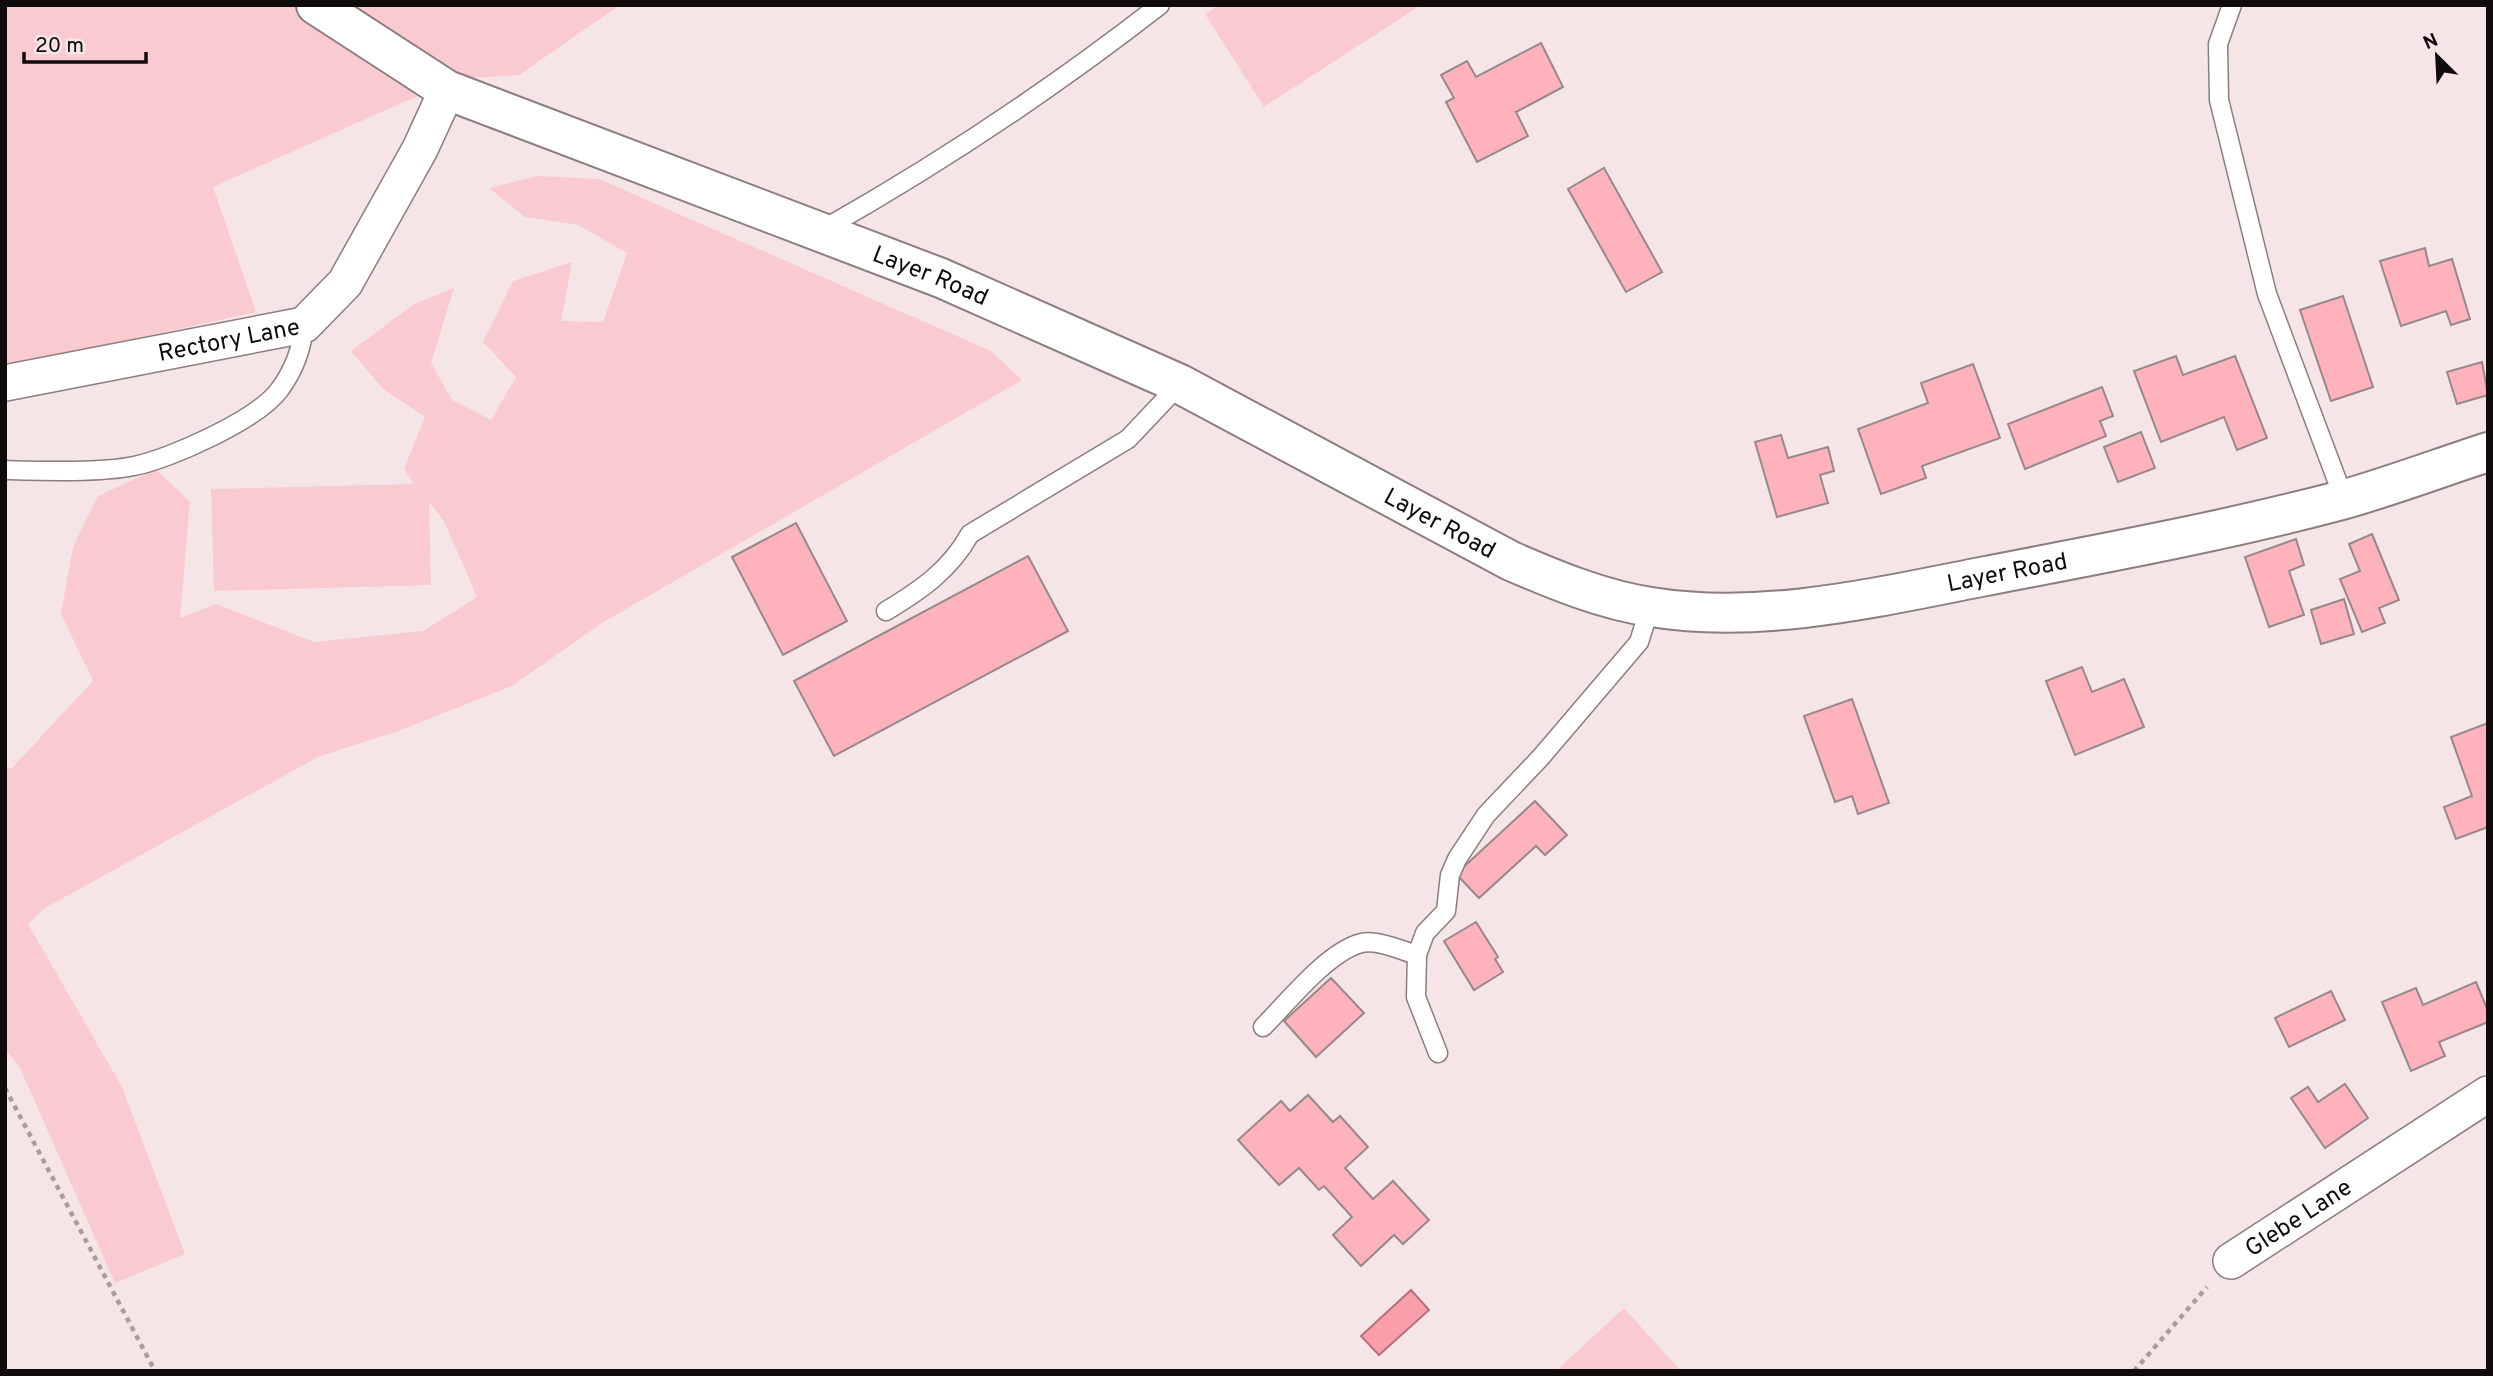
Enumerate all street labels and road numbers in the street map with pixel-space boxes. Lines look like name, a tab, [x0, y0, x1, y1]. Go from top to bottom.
street label: Layer Road	[868, 240, 992, 314]
street label: Rectory Lane	[156, 313, 303, 370]
street label: Layer Road	[1378, 483, 1500, 567]
street label: Layer Road	[1945, 548, 2070, 600]
street label: Glebe Lane	[2240, 1173, 2358, 1265]

